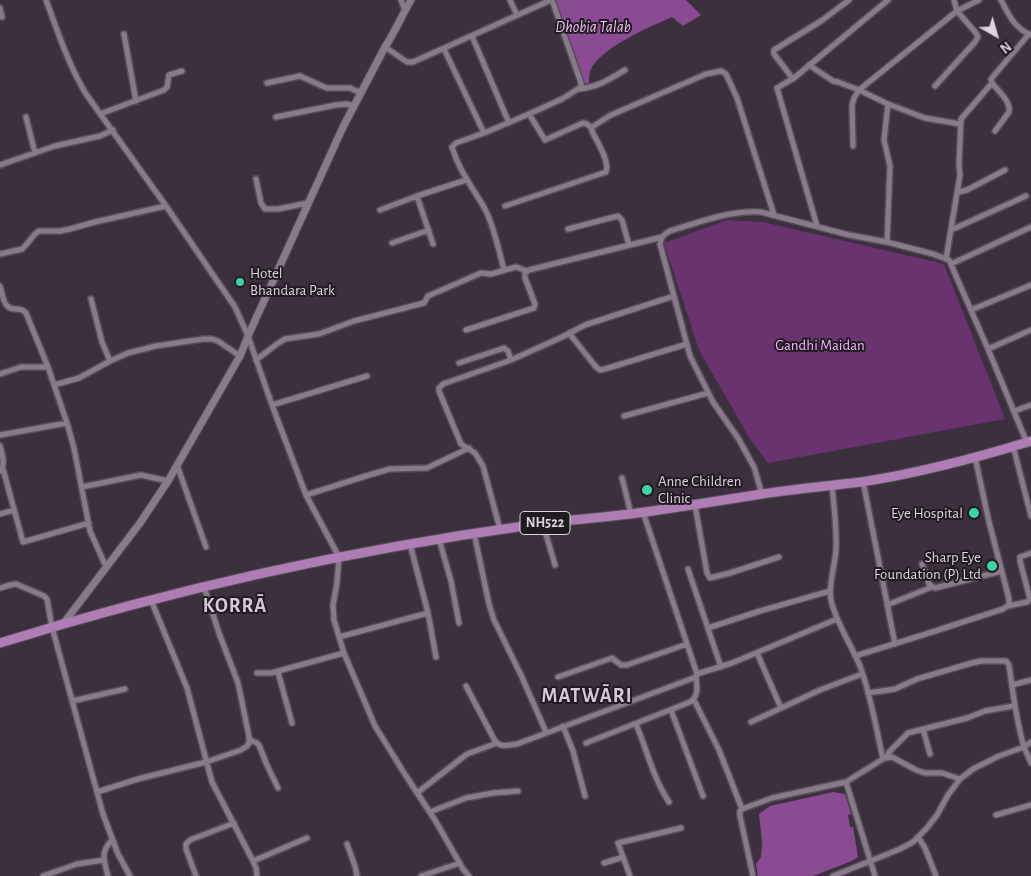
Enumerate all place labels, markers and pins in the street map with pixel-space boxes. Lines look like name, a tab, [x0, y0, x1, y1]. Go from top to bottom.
place label: Hotel Bhandara Park	[250, 264, 335, 299]
marker: Hotel Bhandara Park	[234, 276, 246, 288]
place label: Anne Children Clinic	[658, 472, 741, 507]
marker: Anne Children Clinic	[640, 483, 654, 497]
place label: Eye Hospital	[891, 504, 963, 522]
marker: Eye Hospital	[967, 506, 981, 520]
place label: Sharp Eye Foundation (P) Ltd	[874, 548, 981, 583]
marker: Sharp Eye Foundation (P) Ltd	[985, 559, 999, 573]

